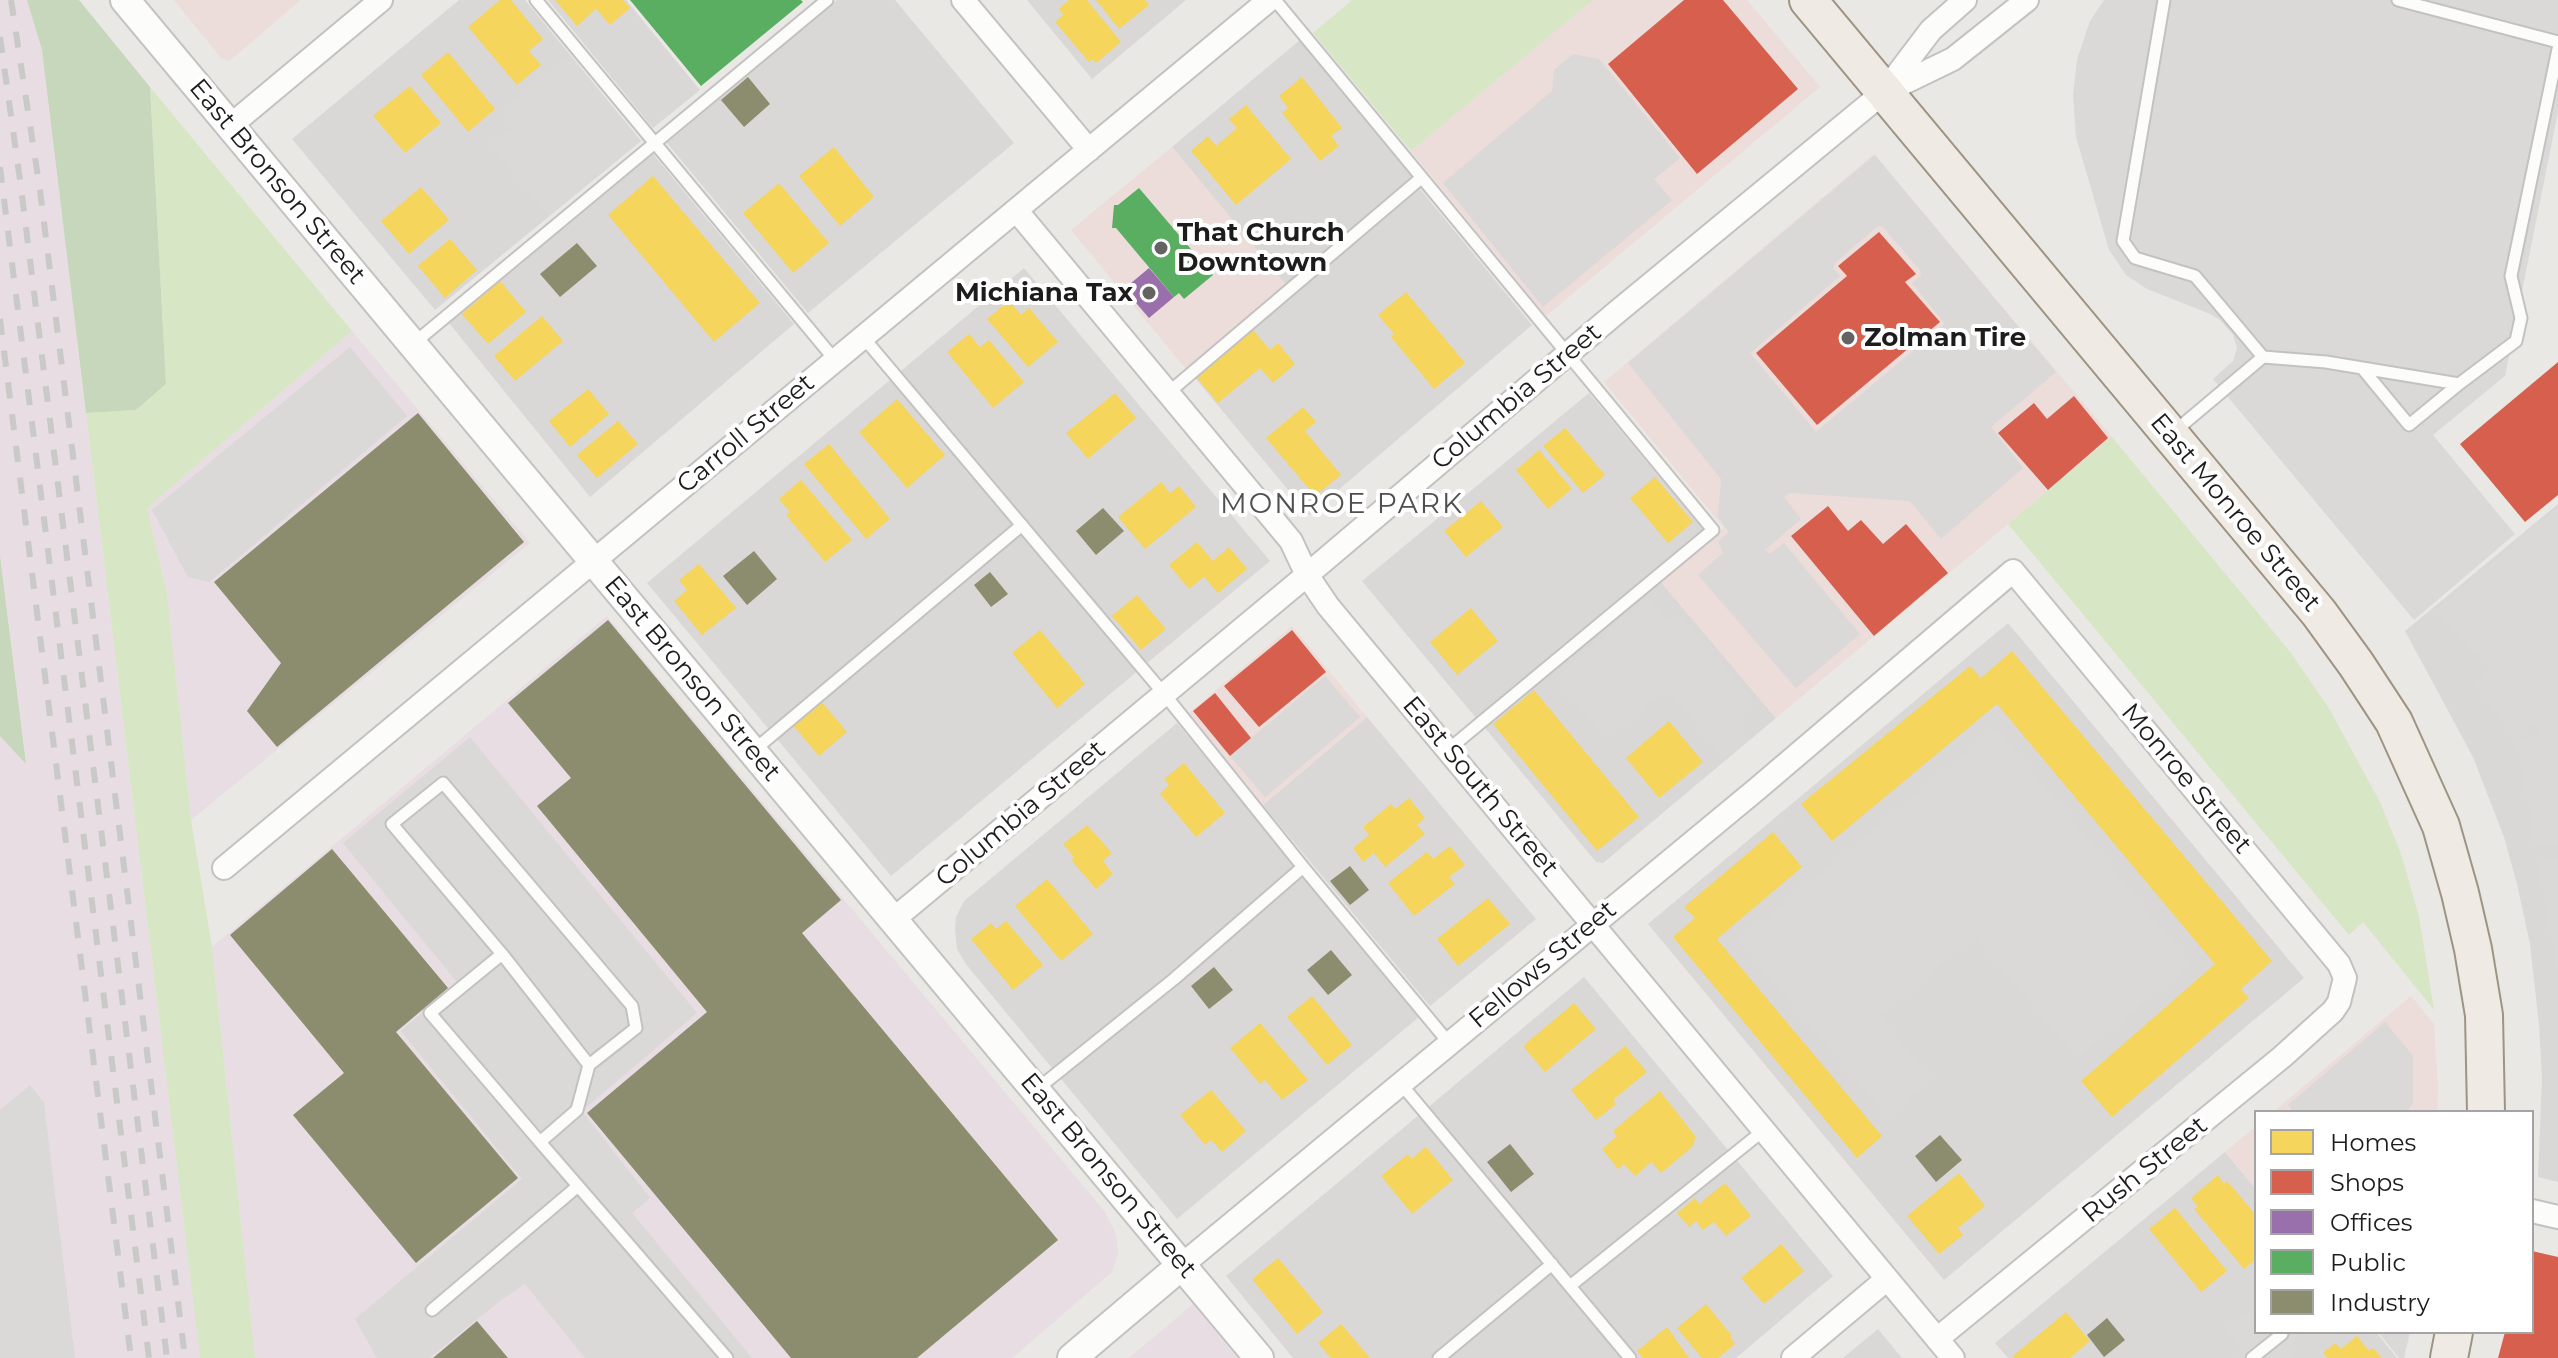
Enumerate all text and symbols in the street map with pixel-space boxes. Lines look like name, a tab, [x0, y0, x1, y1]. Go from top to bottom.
street label: East Bronson Street	[182, 73, 372, 291]
place label: That Church Downtown	[1177, 217, 1345, 278]
marker: That Church Downtown	[1152, 239, 1170, 257]
place label: Michiana Tax	[955, 277, 1133, 309]
marker: Michiana Tax	[1140, 284, 1158, 302]
street label: Columbia Street	[1426, 317, 1608, 477]
place label: Zolman Tire	[1864, 322, 2026, 354]
marker: Zolman Tire	[1839, 329, 1857, 347]
street label: Carroll Street	[671, 368, 821, 500]
street label: East Monroe Street	[2143, 408, 2327, 618]
district label: MONROE PARK	[1220, 488, 1464, 522]
street label: East Bronson Street	[597, 570, 787, 788]
street label: East South Street	[1395, 690, 1565, 884]
street label: Monroe Street	[2114, 698, 2258, 860]
street label: Columbia Street	[930, 734, 1112, 894]
street label: Fellows Street	[1463, 894, 1623, 1036]
street label: East Bronson Street	[1013, 1067, 1203, 1285]
street label: Rush Street	[2076, 1110, 2214, 1230]
legend	[2254, 1110, 2534, 1334]
text: Homes	[2330, 1128, 2416, 1157]
text: Shops	[2330, 1168, 2404, 1197]
text: Offices	[2330, 1208, 2412, 1237]
text: Public	[2330, 1248, 2406, 1277]
text: Industry	[2330, 1288, 2430, 1317]

